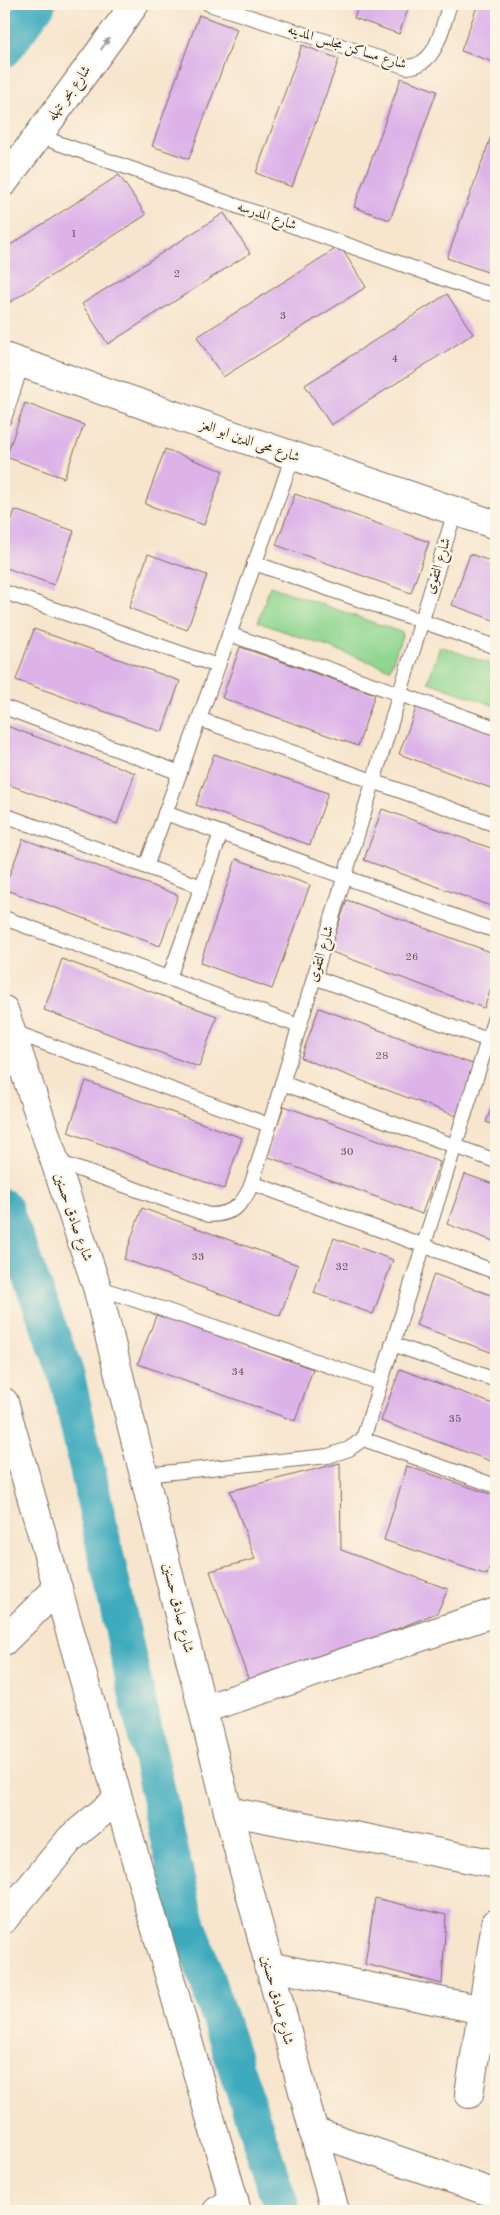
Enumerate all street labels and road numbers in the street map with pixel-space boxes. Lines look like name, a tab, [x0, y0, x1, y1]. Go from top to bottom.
street label: شارع مساكن مجلس المدينه	[285, 22, 408, 76]
street label: شارع بحر تنهله	[45, 63, 97, 125]
street label: شارع المدرسه	[234, 199, 298, 236]
street label: شارع محى الدين ابو العز	[195, 417, 302, 468]
street label: شارع التقوى	[423, 536, 457, 597]
street label: شارع التقوى	[306, 924, 340, 985]
street label: شارع صادق حسنين	[48, 1171, 95, 1264]
street label: شارع صادق حسنين	[156, 1562, 196, 1655]
street label: شارع صادق حسنين	[254, 1954, 296, 2047]

